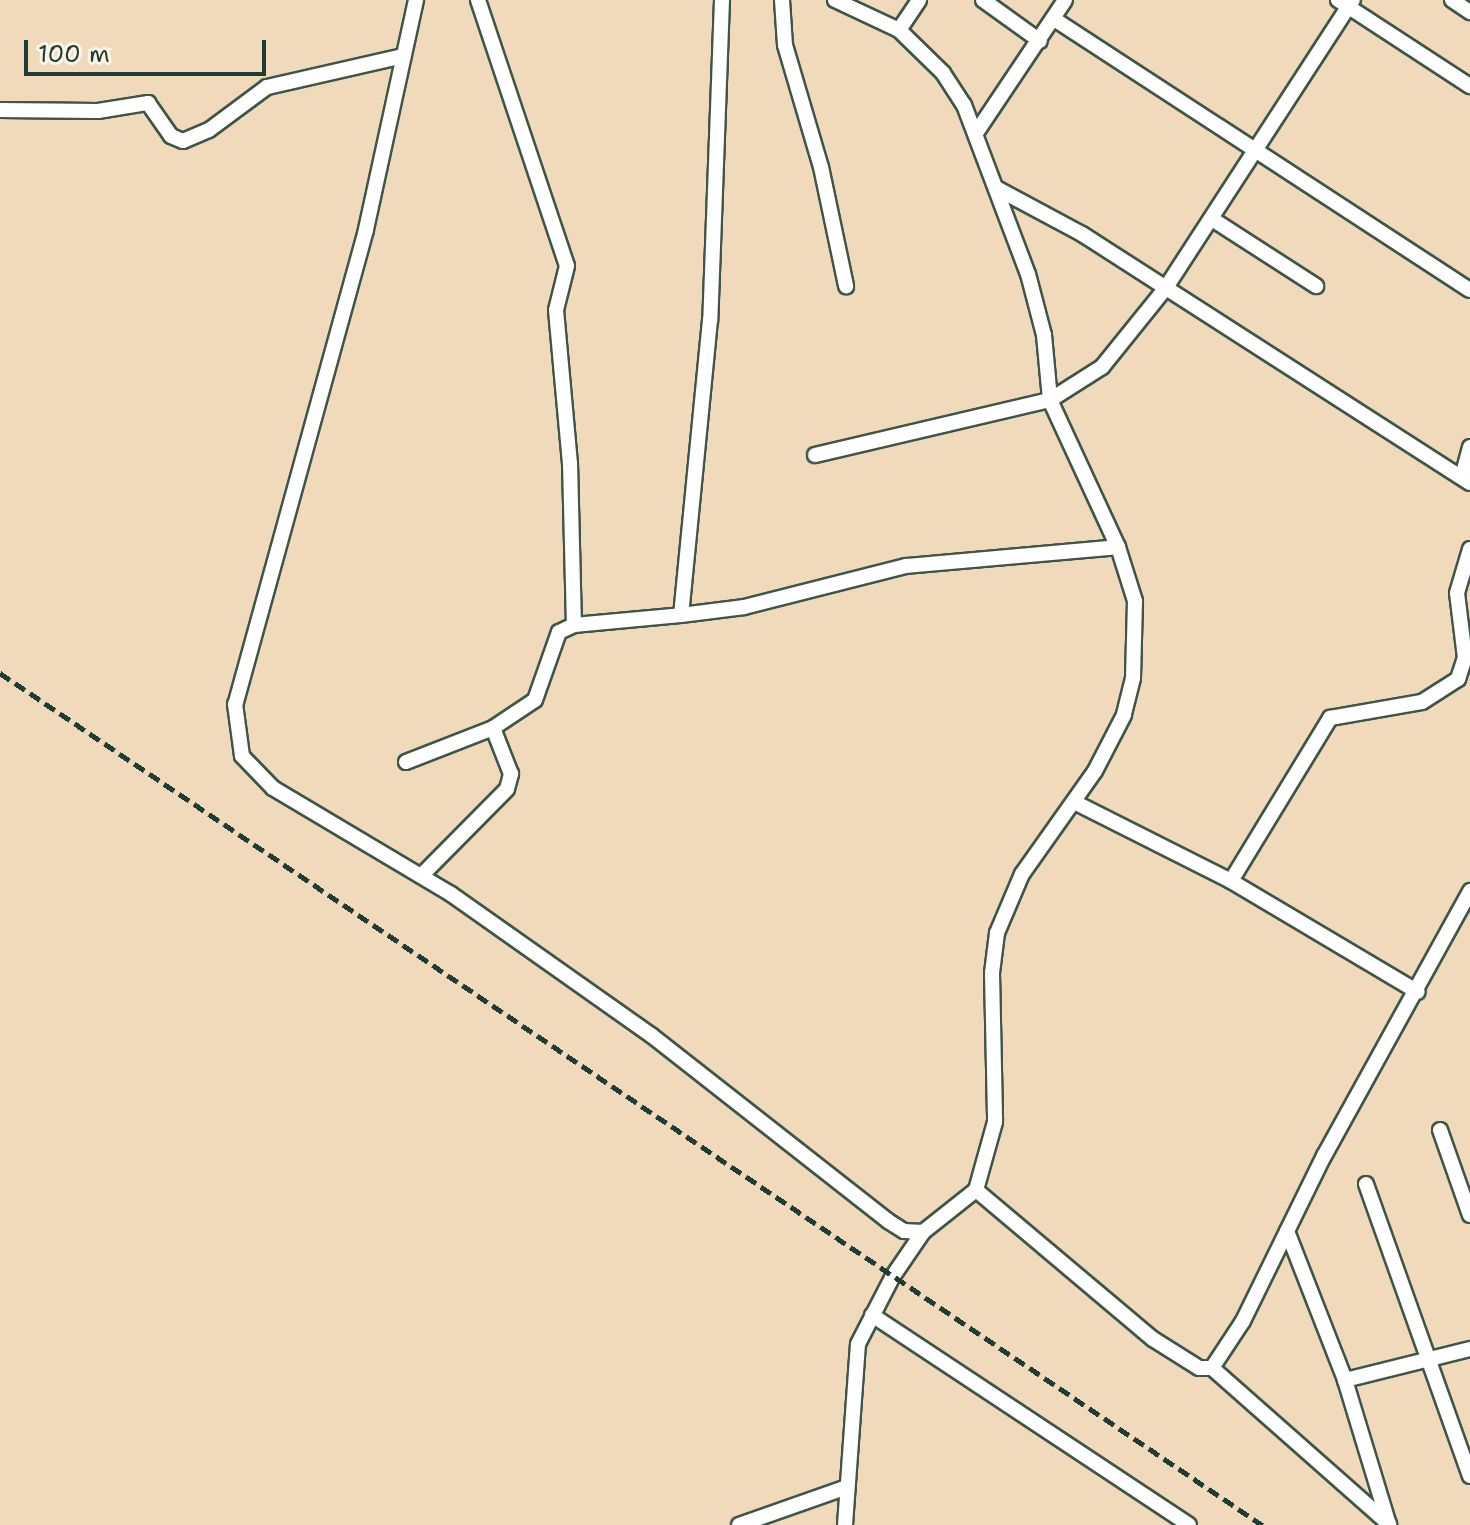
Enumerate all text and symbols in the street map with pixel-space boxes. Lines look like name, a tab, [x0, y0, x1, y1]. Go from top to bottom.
scale bar	[28, 24, 270, 74]
text: 100 m	[38, 38, 110, 70]

